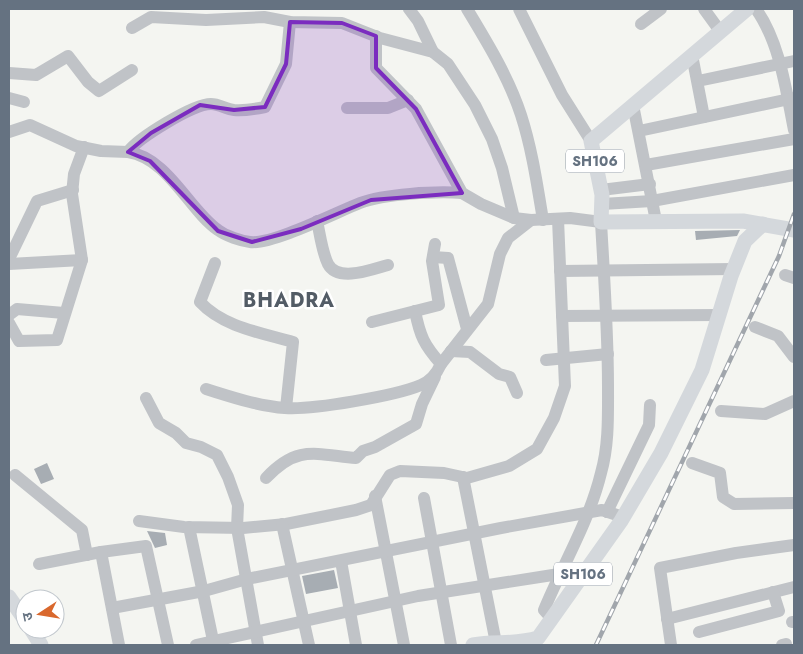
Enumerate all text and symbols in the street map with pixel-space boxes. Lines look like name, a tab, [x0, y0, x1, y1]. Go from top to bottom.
road number: SH106	[566, 150, 624, 172]
district label: BHADRA	[243, 286, 335, 315]
road number: SH106	[554, 562, 612, 586]
north arrow	[15, 589, 65, 639]
text: उ	[16, 610, 38, 623]

